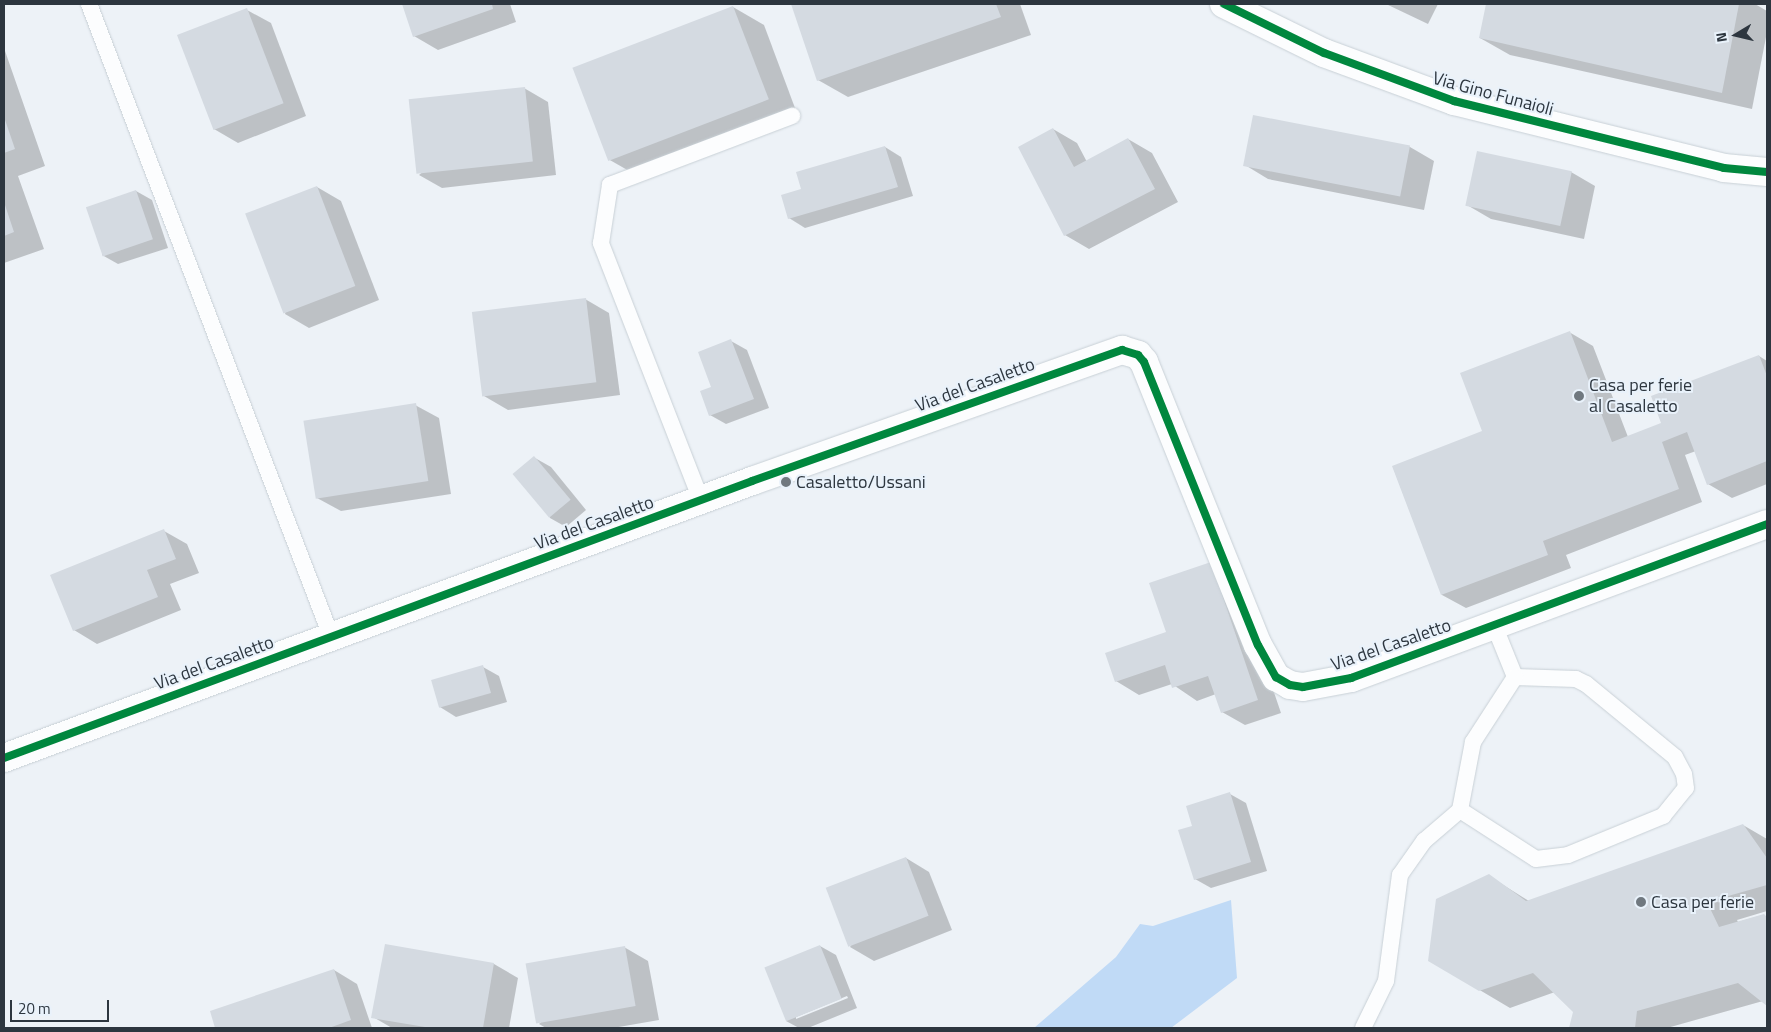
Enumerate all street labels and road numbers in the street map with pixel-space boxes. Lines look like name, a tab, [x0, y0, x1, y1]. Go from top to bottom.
street label: Via Gino Funaioli	[1430, 67, 1556, 121]
street label: Via del Casaletto	[912, 353, 1038, 417]
street label: Via del Casaletto	[531, 491, 657, 555]
street label: Via del Casaletto	[1328, 614, 1454, 676]
street label: Via del Casaletto	[151, 631, 277, 695]

